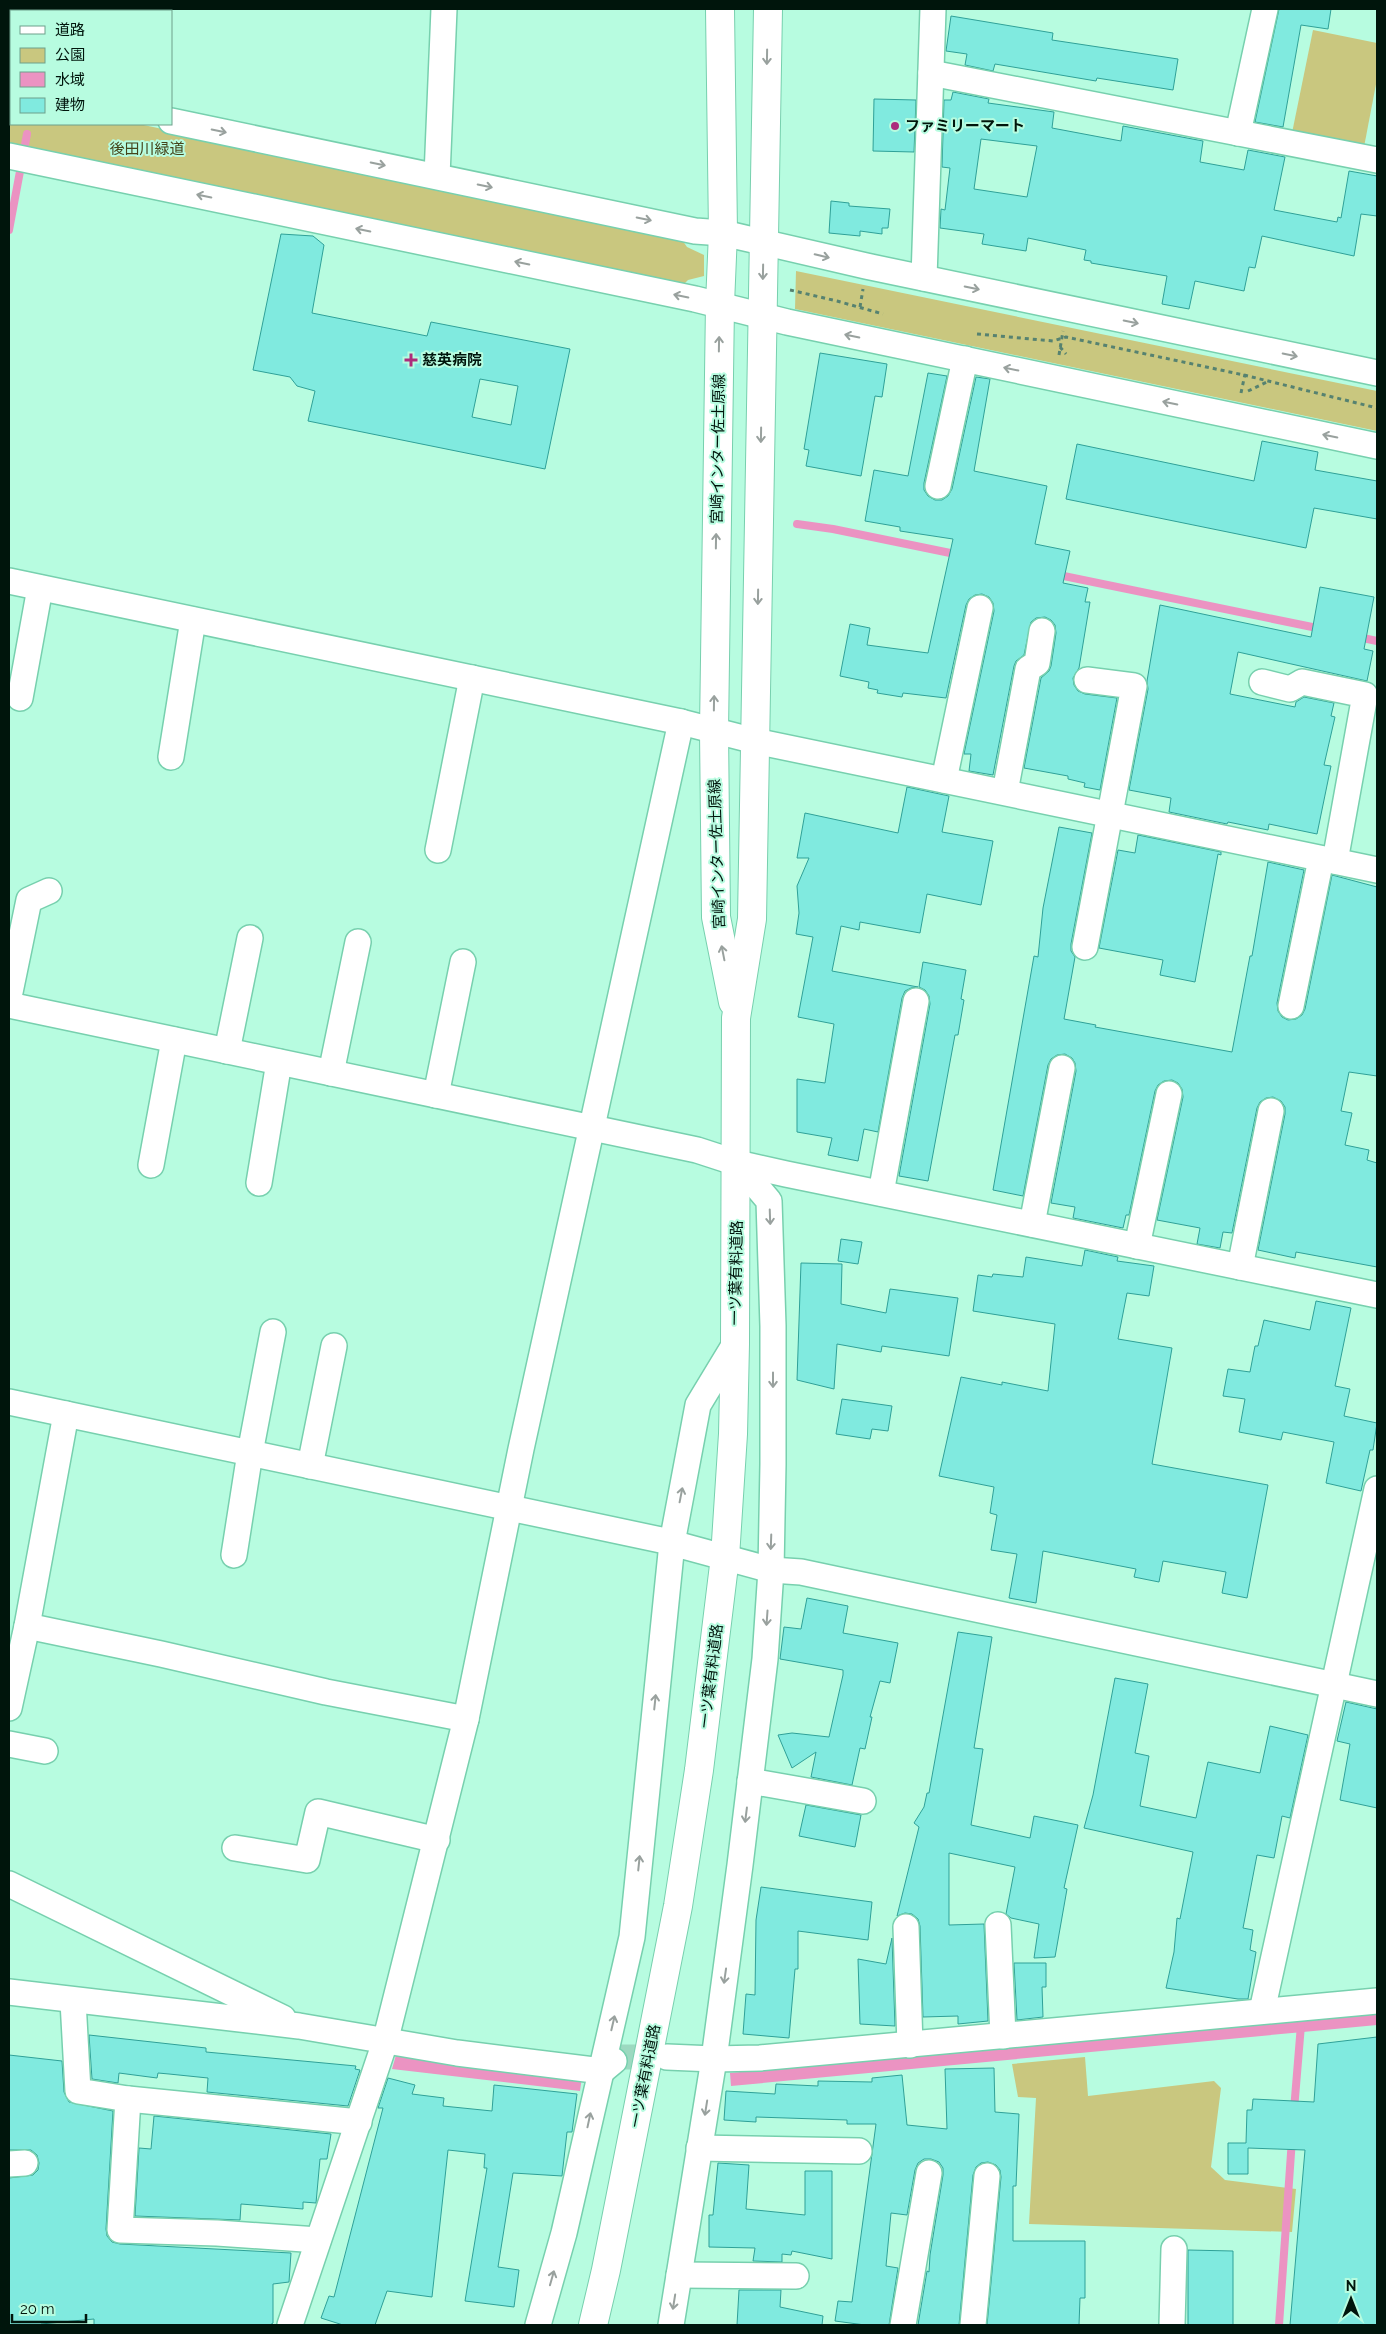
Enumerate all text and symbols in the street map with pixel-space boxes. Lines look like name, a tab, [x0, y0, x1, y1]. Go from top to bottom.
legend	[10, 10, 172, 125]
text: 道路	[55, 21, 85, 39]
text: 公園	[55, 46, 85, 64]
one-way arrow	[762, 49, 772, 65]
text: 水域	[55, 71, 85, 89]
text: 建物	[55, 96, 85, 114]
place label: ファミリーマート	[905, 117, 1025, 135]
marker: ファミリーマート	[889, 120, 901, 132]
one-way arrow	[211, 127, 227, 136]
park label: 後田川緑道	[109, 140, 185, 158]
one-way arrow	[370, 160, 386, 169]
one-way arrow	[477, 182, 493, 191]
one-way arrow	[197, 191, 213, 201]
one-way arrow	[636, 215, 652, 224]
one-way arrow	[356, 224, 372, 234]
one-way arrow	[813, 252, 829, 261]
one-way arrow	[515, 258, 531, 267]
one-way arrow	[758, 264, 768, 280]
one-way arrow	[963, 284, 979, 294]
one-way arrow	[674, 291, 690, 300]
one-way arrow	[1122, 318, 1138, 327]
one-way arrow	[845, 331, 861, 340]
one-way arrow	[714, 336, 724, 352]
place label: 慈英病院	[422, 351, 482, 369]
one-way arrow	[1281, 351, 1297, 360]
marker: 慈英病院	[404, 353, 418, 367]
one-way arrow	[1004, 364, 1020, 373]
street label: 宮崎インター佐土原線	[708, 374, 728, 524]
one-way arrow	[1163, 397, 1179, 407]
one-way arrow	[756, 427, 765, 443]
one-way arrow	[1322, 431, 1338, 440]
one-way arrow	[712, 533, 721, 549]
one-way arrow	[753, 589, 763, 605]
one-way arrow	[709, 696, 719, 712]
street label: 宮崎インター佐土原線	[705, 779, 729, 929]
one-way arrow	[718, 945, 727, 961]
one-way arrow	[765, 1209, 774, 1225]
street label: 一ツ葉有料道路	[726, 1220, 746, 1326]
one-way arrow	[768, 1371, 778, 1387]
one-way arrow	[677, 1487, 687, 1503]
one-way arrow	[766, 1534, 776, 1550]
one-way arrow	[763, 1610, 772, 1626]
street label: 一ツ葉有料道路	[696, 1623, 726, 1729]
one-way arrow	[650, 1694, 660, 1710]
one-way arrow	[741, 1806, 751, 1822]
one-way arrow	[635, 1856, 644, 1872]
one-way arrow	[720, 1967, 730, 1983]
one-way arrow	[609, 2016, 618, 2032]
street label: 一ツ葉有料道路	[626, 2023, 664, 2129]
one-way arrow	[700, 2099, 710, 2115]
one-way arrow	[585, 2113, 594, 2129]
one-way arrow	[547, 2271, 557, 2287]
north arrow	[1326, 2274, 1376, 2324]
text: N	[1346, 2278, 1356, 2294]
scale bar	[12, 2292, 86, 2324]
one-way arrow	[669, 2294, 679, 2310]
text: 20 m	[20, 2300, 55, 2318]

